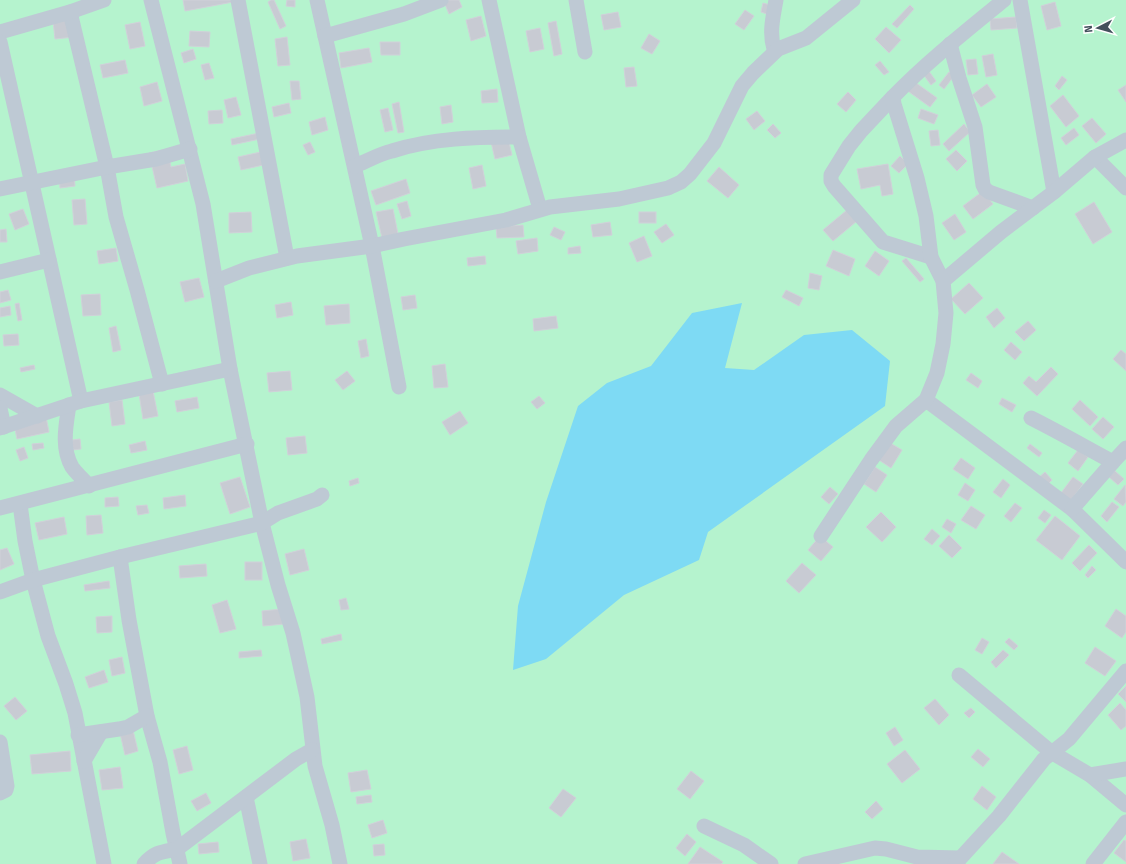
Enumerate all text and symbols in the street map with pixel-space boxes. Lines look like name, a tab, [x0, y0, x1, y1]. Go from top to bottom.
north arrow	[1078, 8, 1118, 48]
text: N	[1082, 25, 1095, 33]

